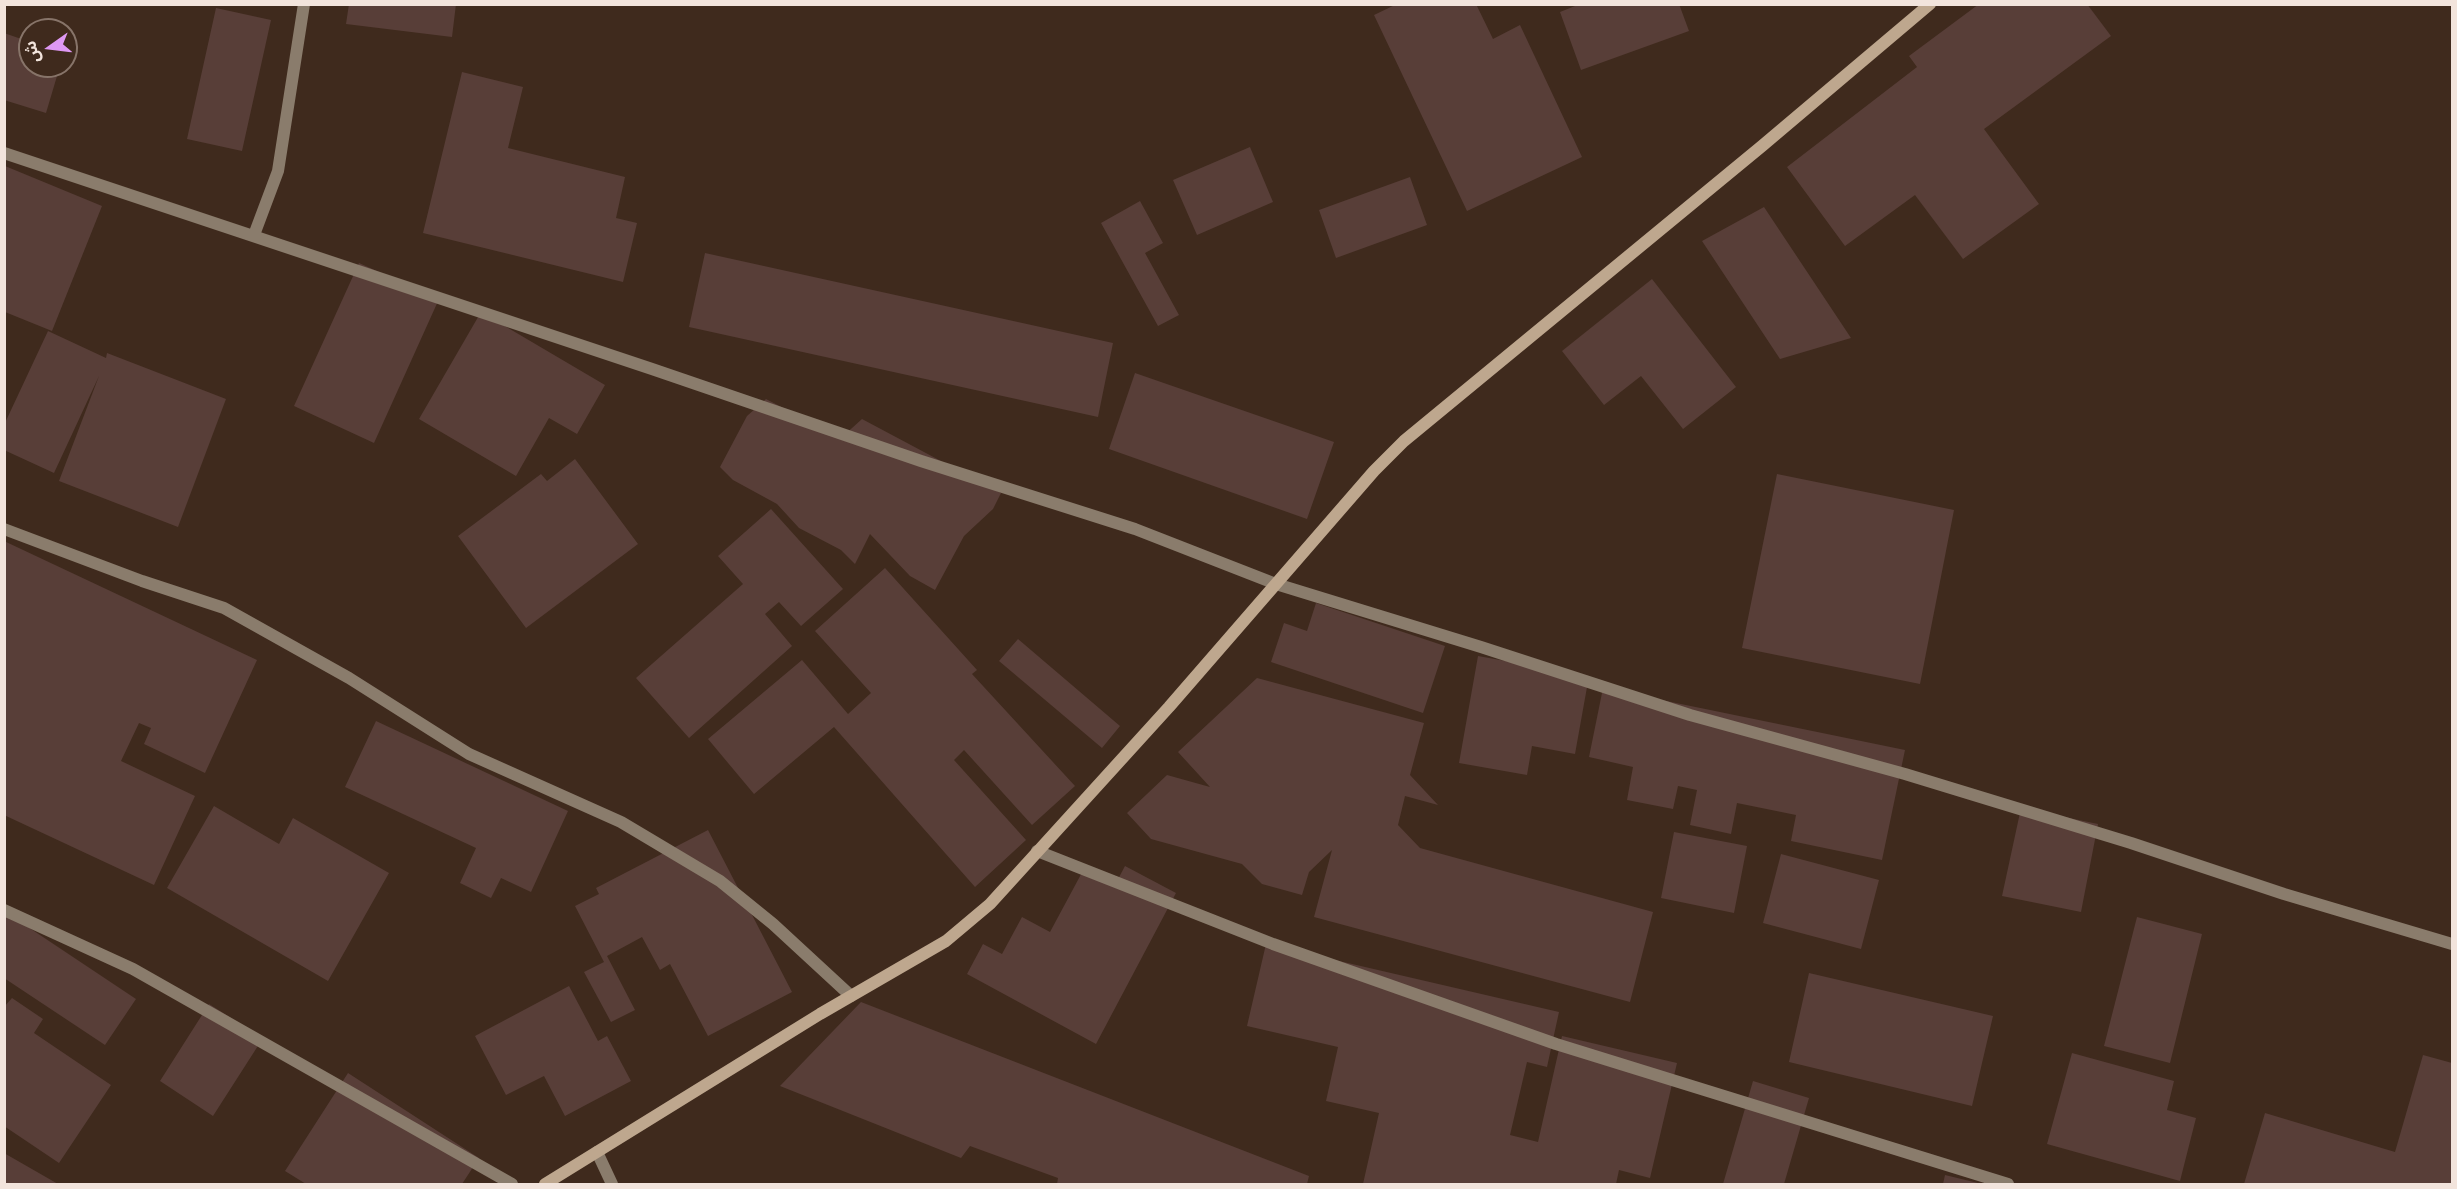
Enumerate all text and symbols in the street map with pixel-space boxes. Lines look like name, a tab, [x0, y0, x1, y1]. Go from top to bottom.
north arrow	[18, 18, 78, 78]
text: ش	[18, 39, 46, 65]

